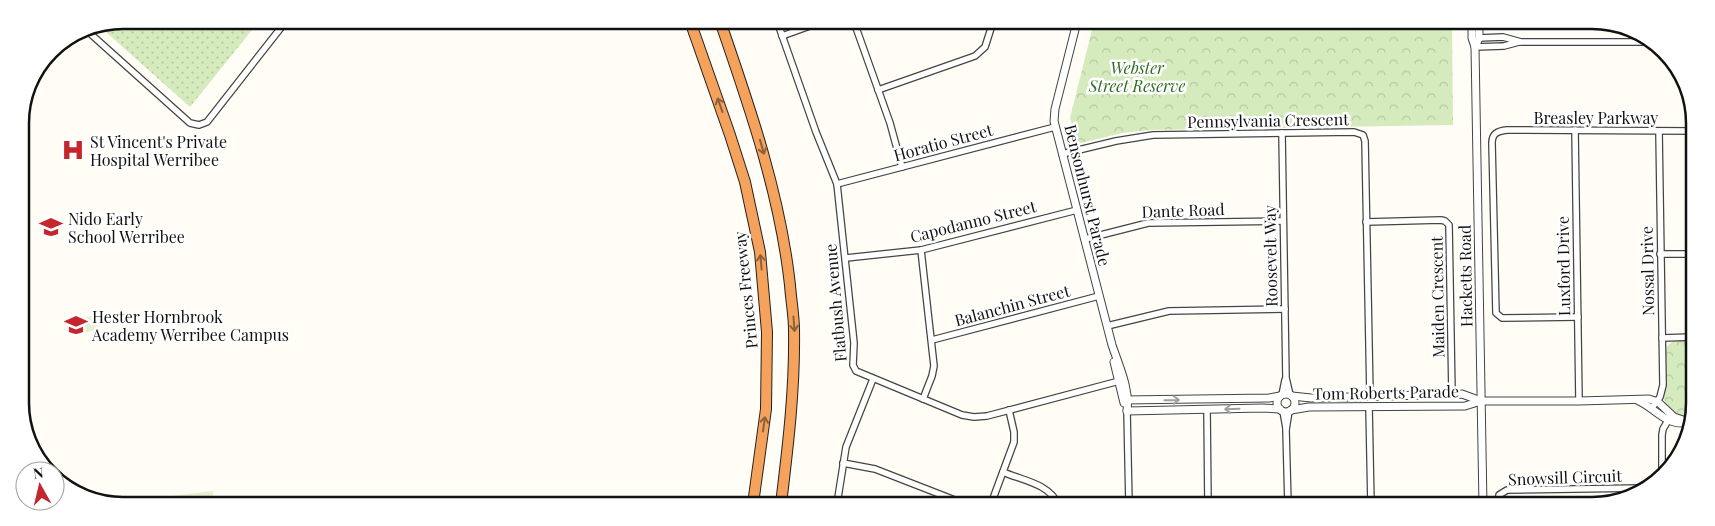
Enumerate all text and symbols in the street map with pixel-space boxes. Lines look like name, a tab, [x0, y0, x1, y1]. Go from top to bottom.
park label: Webster Street Reserve	[1088, 57, 1185, 96]
one-way arrow	[715, 98, 724, 114]
street label: Breasley Parkway	[1534, 107, 1658, 128]
street label: Pennsylvania Crescent	[1187, 108, 1349, 132]
street label: Horatio Street	[891, 119, 995, 165]
street label: Bensonhurst Parade	[1060, 122, 1116, 268]
place label: St Vincent's Private Hospital Werribee	[90, 131, 227, 170]
hospital icon: St Vincent's Private Hospital Werribee	[60, 137, 86, 163]
one-way arrow	[757, 138, 767, 154]
street label: Capodanno Street	[908, 195, 1039, 247]
street label: Dante Road	[1141, 198, 1225, 222]
street label: Roosevelt Way	[1259, 205, 1281, 307]
place label: Nido Early School Werribee	[68, 208, 185, 247]
school or university icon: Nido Early School Werribee	[38, 214, 64, 240]
street label: Luxford Drive	[1552, 216, 1574, 316]
street label: Hacketts Road	[1454, 225, 1476, 327]
street label: Nossal Drive	[1636, 226, 1658, 316]
street label: Princes Freeway	[728, 230, 762, 350]
street label: Maiden Crescent	[1425, 236, 1449, 358]
street label: Flatbush Avenue	[819, 243, 851, 363]
one-way arrow	[756, 254, 766, 270]
street label: Balanchin Street	[952, 279, 1072, 330]
place label: Hester Hornbrook Academy Werribee Campus	[91, 306, 289, 345]
school or university icon: Hester Hornbrook Academy Werribee Campus	[63, 312, 89, 338]
one-way arrow	[789, 315, 798, 331]
street label: Tom Roberts Parade	[1313, 380, 1459, 404]
one-way arrow	[1164, 395, 1180, 405]
one-way arrow	[1224, 404, 1240, 413]
one-way arrow	[759, 417, 769, 433]
north arrow	[15, 461, 65, 511]
text: N	[32, 463, 44, 483]
street label: Snowsill Circuit	[1508, 465, 1623, 489]

